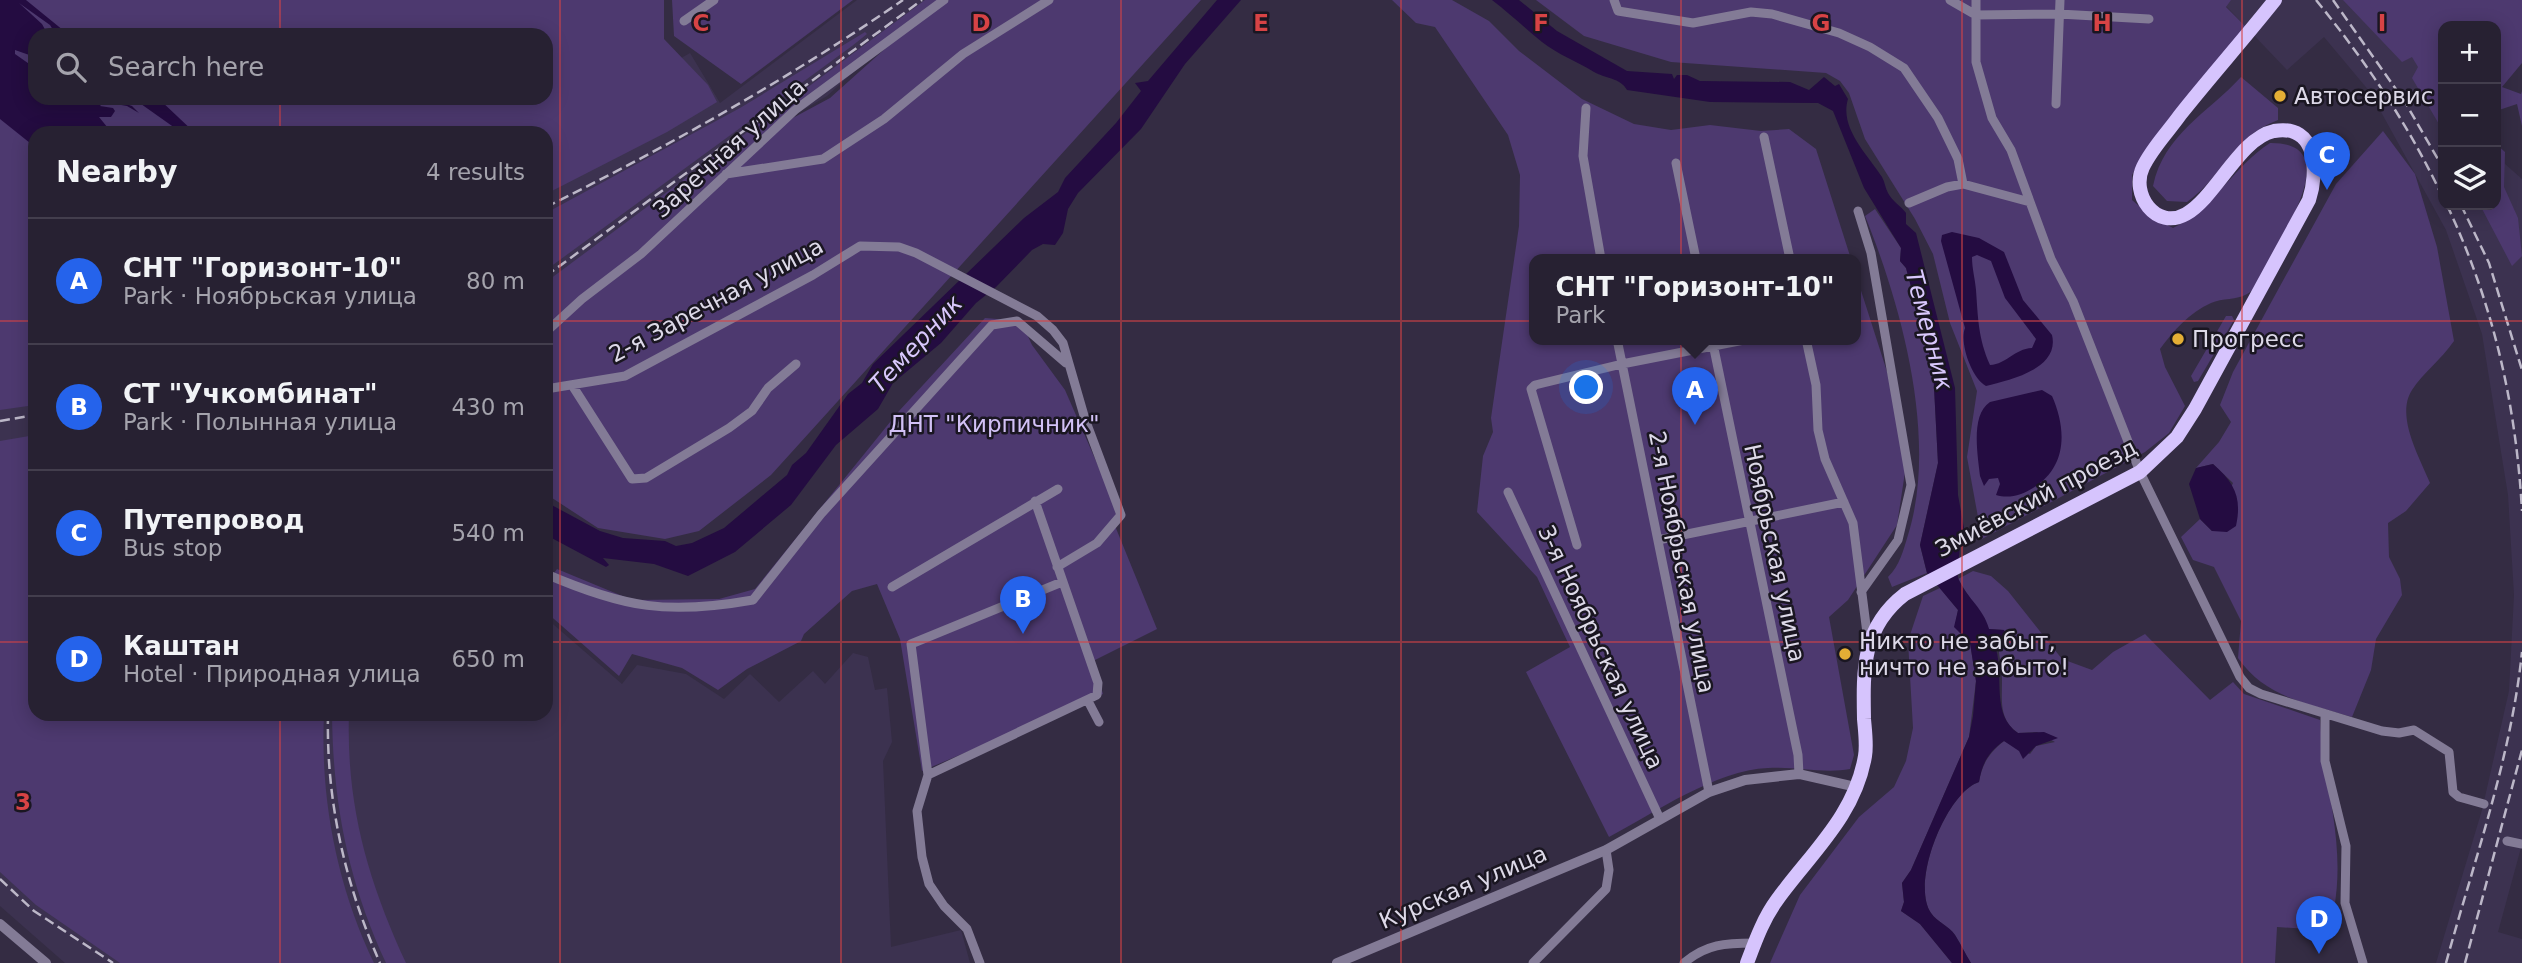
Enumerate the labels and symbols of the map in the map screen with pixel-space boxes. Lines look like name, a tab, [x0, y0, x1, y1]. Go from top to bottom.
text: C	[693, 10, 709, 36]
text: D	[971, 10, 991, 36]
text: E	[1253, 10, 1269, 36]
text: F	[1533, 10, 1549, 36]
text: G	[1812, 10, 1830, 36]
text: H	[2092, 10, 2112, 36]
text: I	[2378, 10, 2386, 36]
street label: Заречная улица	[648, 73, 810, 223]
place label: Автосервис	[2294, 83, 2433, 109]
marker: Автосервис	[2272, 88, 2288, 104]
pin: C	[2304, 132, 2350, 190]
street label: 2-я Заречная улица	[605, 233, 827, 367]
water label: Темерник	[1900, 267, 1959, 394]
water label: Темерник	[864, 289, 969, 399]
place label: Прогресс	[2192, 326, 2304, 352]
marker: Прогресс	[2170, 331, 2186, 347]
pin: A	[1672, 367, 1718, 425]
your location	[1569, 370, 1603, 404]
park label: ДНТ "Кирпичник"	[888, 411, 1100, 437]
street label: 2-я Ноябрьская улица	[1644, 429, 1720, 695]
street label: Змиёвский проезд	[1931, 434, 2141, 562]
street label: Ноябрьская улица	[1739, 442, 1811, 664]
street label: 3-я Ноябрьская улица	[1533, 521, 1669, 773]
pin: B	[1000, 576, 1046, 634]
place label: Никто не забыт, ничто не забыто!	[1859, 628, 2069, 680]
marker: Никто не забыт, ничто не забыто!	[1837, 646, 1853, 662]
text: 3	[15, 789, 31, 815]
street label: Курская улица	[1375, 840, 1551, 934]
pin: D	[2296, 896, 2342, 954]

